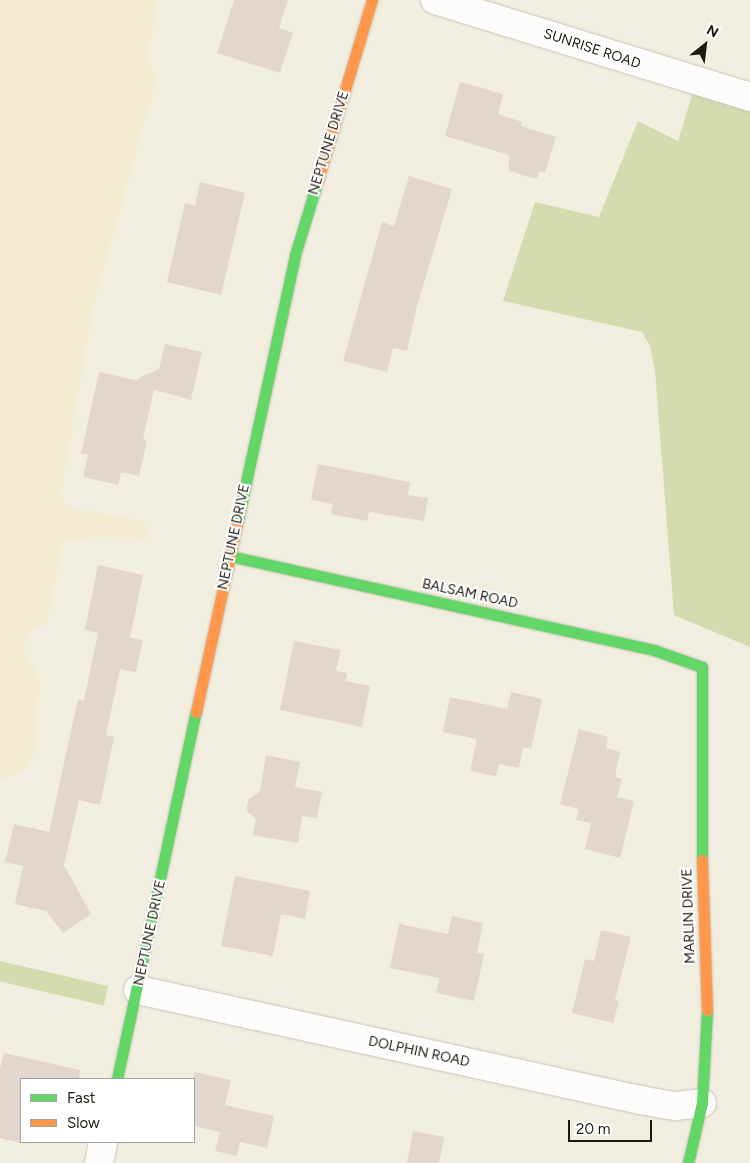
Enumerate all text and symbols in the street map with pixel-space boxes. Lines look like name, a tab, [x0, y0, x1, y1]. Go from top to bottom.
north arrow	[680, 20, 730, 70]
text: N	[704, 21, 721, 41]
street label: SUNRISE ROAD	[541, 25, 643, 73]
street label: NEPTUNE DRIVE	[305, 89, 353, 197]
street label: NEPTUNE DRIVE	[215, 483, 253, 591]
street label: BALSAM ROAD	[421, 576, 519, 612]
street label: MARLIN DRIVE	[679, 868, 699, 964]
street label: NEPTUNE DRIVE	[131, 879, 169, 987]
street label: DOLPHIN ROAD	[367, 1033, 471, 1071]
legend	[20, 1078, 195, 1143]
text: Fast	[67, 1089, 95, 1107]
scale bar	[570, 1110, 654, 1142]
text: Slow	[67, 1114, 100, 1132]
text: 20 m	[576, 1120, 610, 1138]

